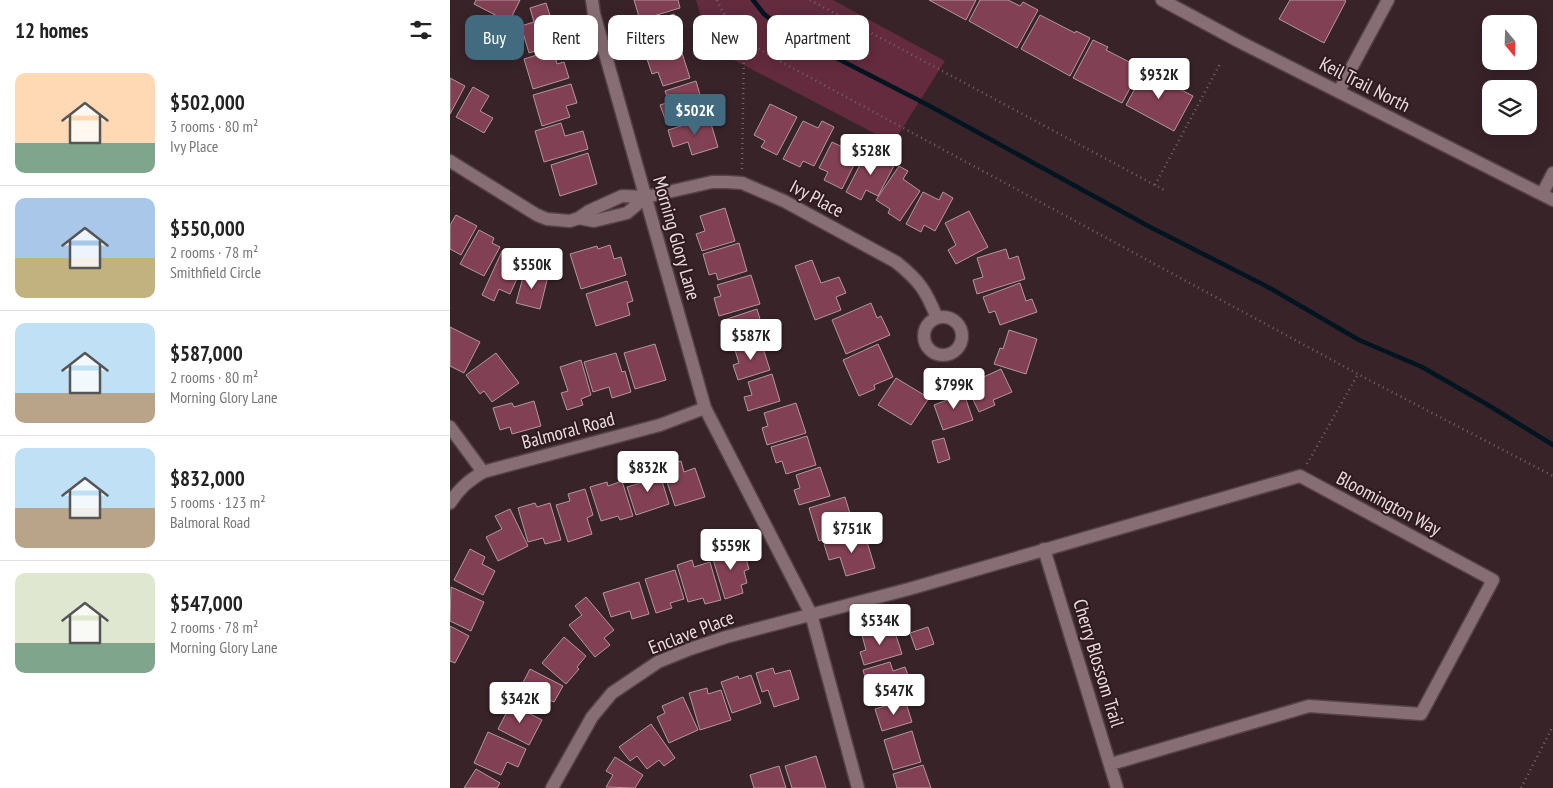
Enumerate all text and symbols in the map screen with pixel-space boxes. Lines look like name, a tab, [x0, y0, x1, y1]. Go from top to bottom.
chip: Buy	[465, 15, 524, 60]
chip: Rent	[534, 15, 598, 60]
chip: Filters	[608, 15, 683, 60]
chip: New	[693, 15, 757, 60]
chip: Apartment	[767, 15, 869, 60]
north arrow	[1482, 15, 1538, 70]
map controls	[1482, 15, 1537, 135]
icon: filters	[407, 16, 435, 44]
text: 12 homes	[15, 17, 88, 44]
street label: Keil Trail North	[1316, 51, 1414, 117]
pin: $932K	[1124, 58, 1194, 100]
text: $932K	[1140, 64, 1178, 84]
button: layers	[1482, 80, 1537, 135]
text: $502,000	[170, 89, 245, 116]
icon: home	[55, 93, 115, 153]
pin: $502K	[660, 94, 730, 136]
text: $502K	[676, 100, 714, 120]
text: 3 rooms · 80 m²	[170, 116, 258, 136]
pin: $528K	[836, 134, 906, 176]
text: Ivy Place	[170, 136, 218, 156]
text: $528K	[852, 140, 890, 160]
street label: Morning Glory Lane	[648, 173, 706, 303]
street label: Ivy Place	[786, 174, 848, 222]
text: $550,000	[170, 215, 245, 242]
icon: home	[55, 218, 115, 278]
text: 2 rooms · 78 m²	[170, 242, 258, 262]
pin: $550K	[497, 248, 567, 290]
text: $550K	[513, 254, 551, 274]
text: Smithfield Circle	[170, 262, 261, 282]
pin: $587K	[716, 318, 786, 361]
text: $587K	[732, 325, 770, 345]
text: $587,000	[170, 340, 243, 367]
icon: home	[55, 343, 115, 403]
text: 2 rooms · 80 m²	[170, 367, 258, 387]
pin: $799K	[919, 368, 989, 410]
text: $799K	[935, 374, 973, 394]
text: Morning Glory Lane	[170, 387, 278, 407]
street label: Balmoral Road	[519, 406, 617, 454]
pin: $832K	[613, 450, 683, 493]
text: $832K	[629, 457, 667, 477]
text: $832,000	[170, 465, 245, 492]
street label: Bloomington Way	[1333, 465, 1446, 541]
icon: home	[55, 468, 115, 528]
text: 5 rooms · 123 m²	[170, 492, 266, 512]
text: Balmoral Road	[170, 512, 250, 532]
pin: $751K	[817, 512, 887, 554]
text: $751K	[833, 518, 871, 538]
pin: $559K	[696, 528, 766, 571]
text: $559K	[712, 535, 750, 555]
text: $547,000	[170, 590, 243, 617]
icon: home	[55, 593, 115, 653]
street label: Cherry Blossom Trail	[1068, 596, 1130, 731]
pin: $534K	[845, 604, 915, 646]
street label: Enclave Place	[645, 605, 737, 659]
text: $534K	[861, 610, 899, 630]
text: 2 rooms · 78 m²	[170, 617, 258, 637]
text: Morning Glory Lane	[170, 637, 278, 657]
pin: $547K	[859, 674, 929, 716]
text: $547K	[875, 680, 913, 700]
pin: $342K	[485, 682, 555, 724]
text: $342K	[501, 688, 539, 708]

